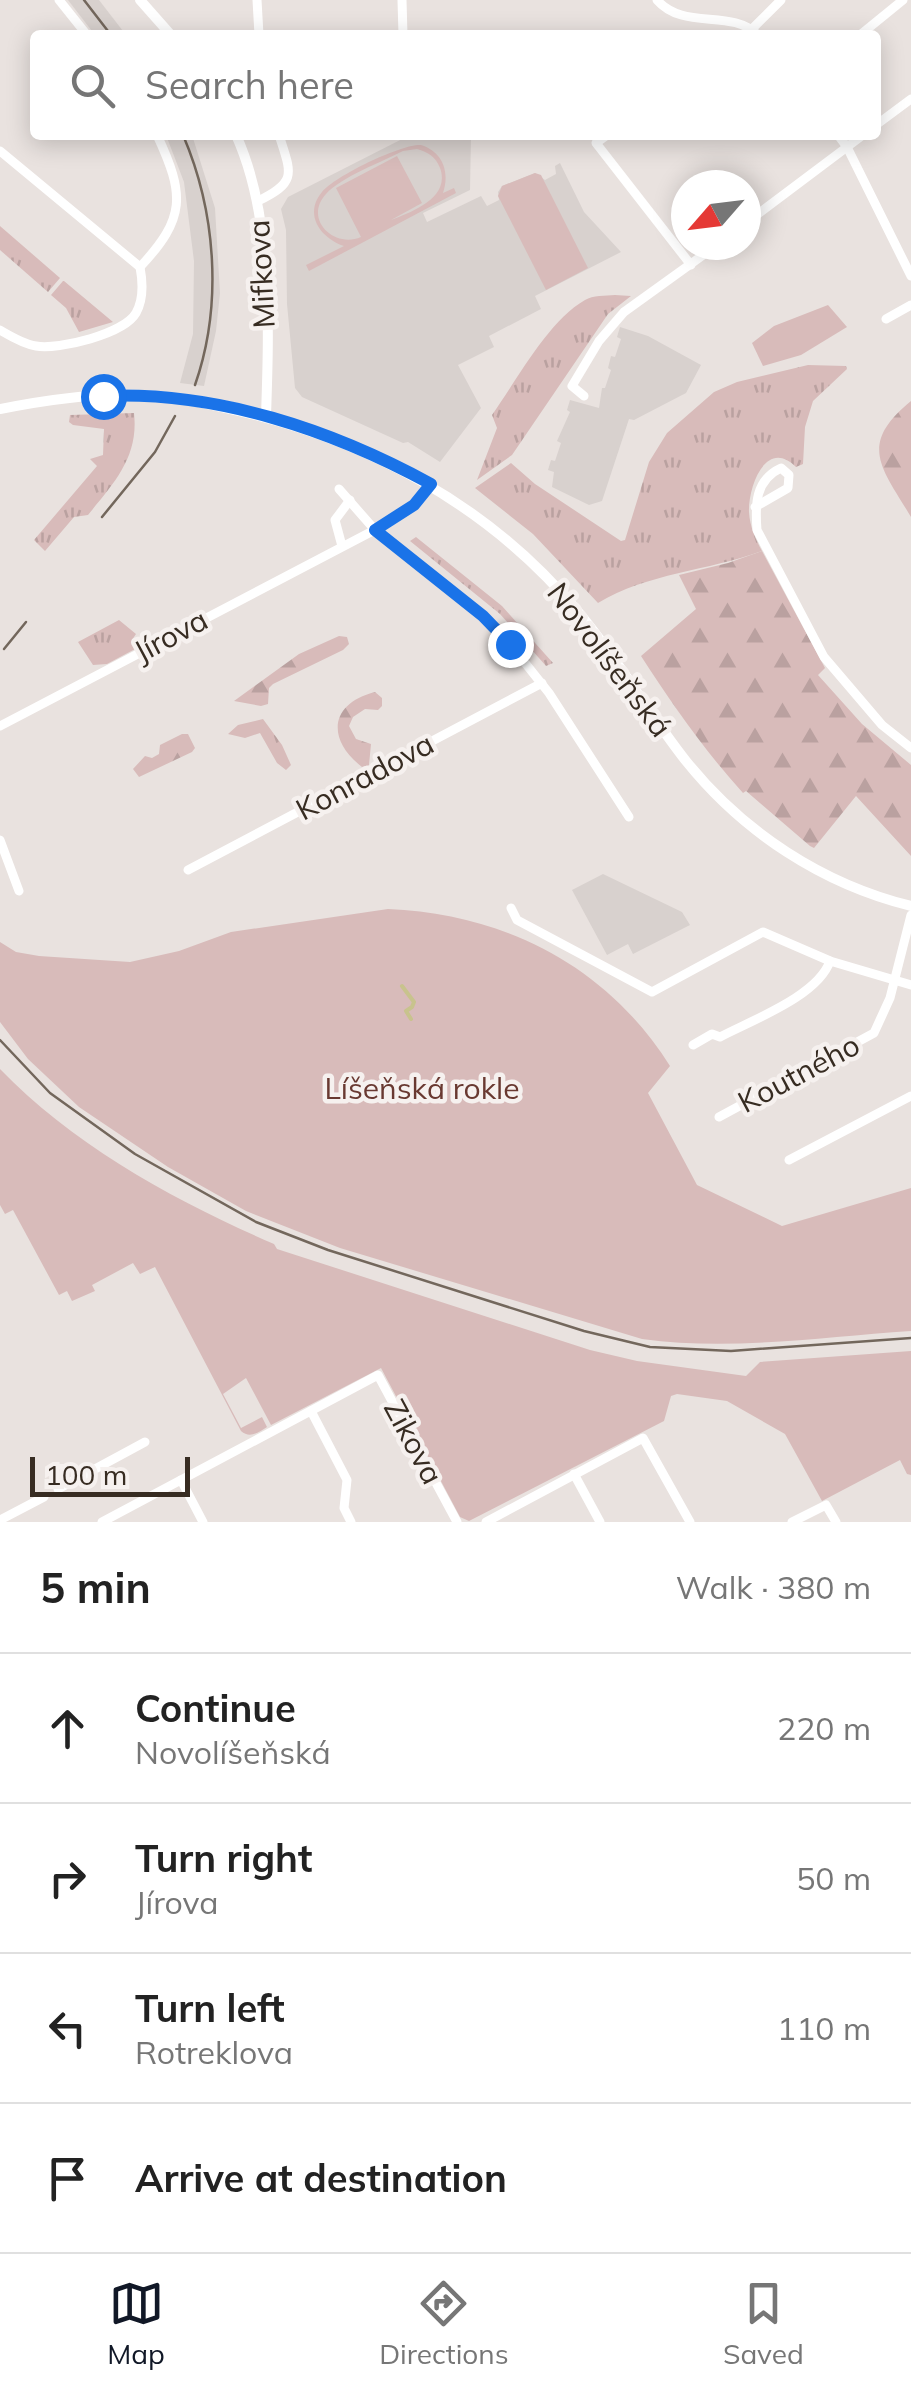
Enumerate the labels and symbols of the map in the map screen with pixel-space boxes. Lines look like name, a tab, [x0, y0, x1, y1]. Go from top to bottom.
north arrow	[671, 170, 761, 260]
street label: Mifkova	[239, 219, 283, 329]
route start	[81, 374, 127, 420]
street label: Novolíšeňská	[539, 575, 680, 744]
street label: Jírova	[127, 600, 214, 670]
route end	[488, 622, 534, 668]
street label: Konradova	[289, 724, 440, 828]
street label: Koutného	[731, 1025, 866, 1121]
park label: Líšeňská rokle	[324, 1069, 520, 1107]
street label: Zikova	[376, 1393, 452, 1490]
scale bar	[30, 1452, 190, 1496]

